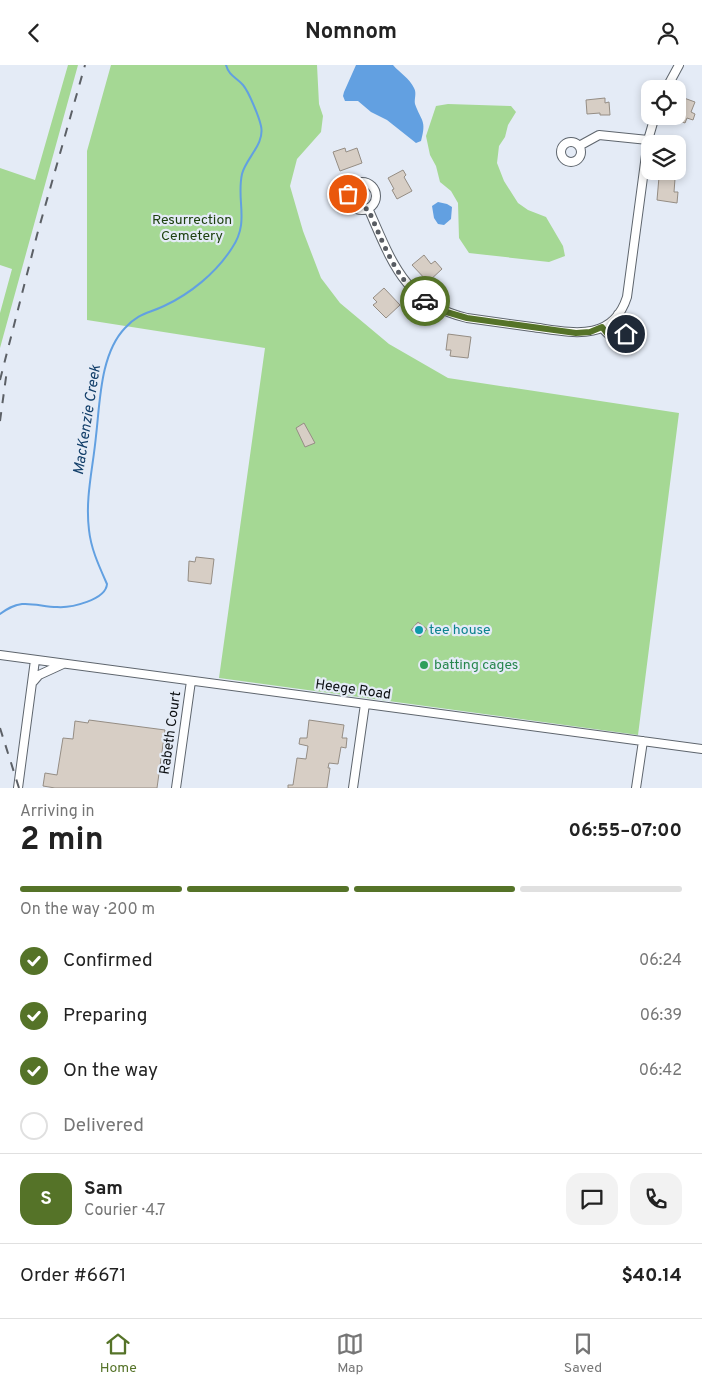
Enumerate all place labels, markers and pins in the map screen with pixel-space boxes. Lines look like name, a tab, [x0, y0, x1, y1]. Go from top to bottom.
pin	[327, 173, 369, 215]
pin	[605, 313, 647, 355]
place label: tee house	[429, 622, 491, 639]
marker: tee house	[413, 624, 425, 636]
place label: batting cages	[434, 657, 518, 674]
marker: batting cages	[418, 659, 430, 671]

